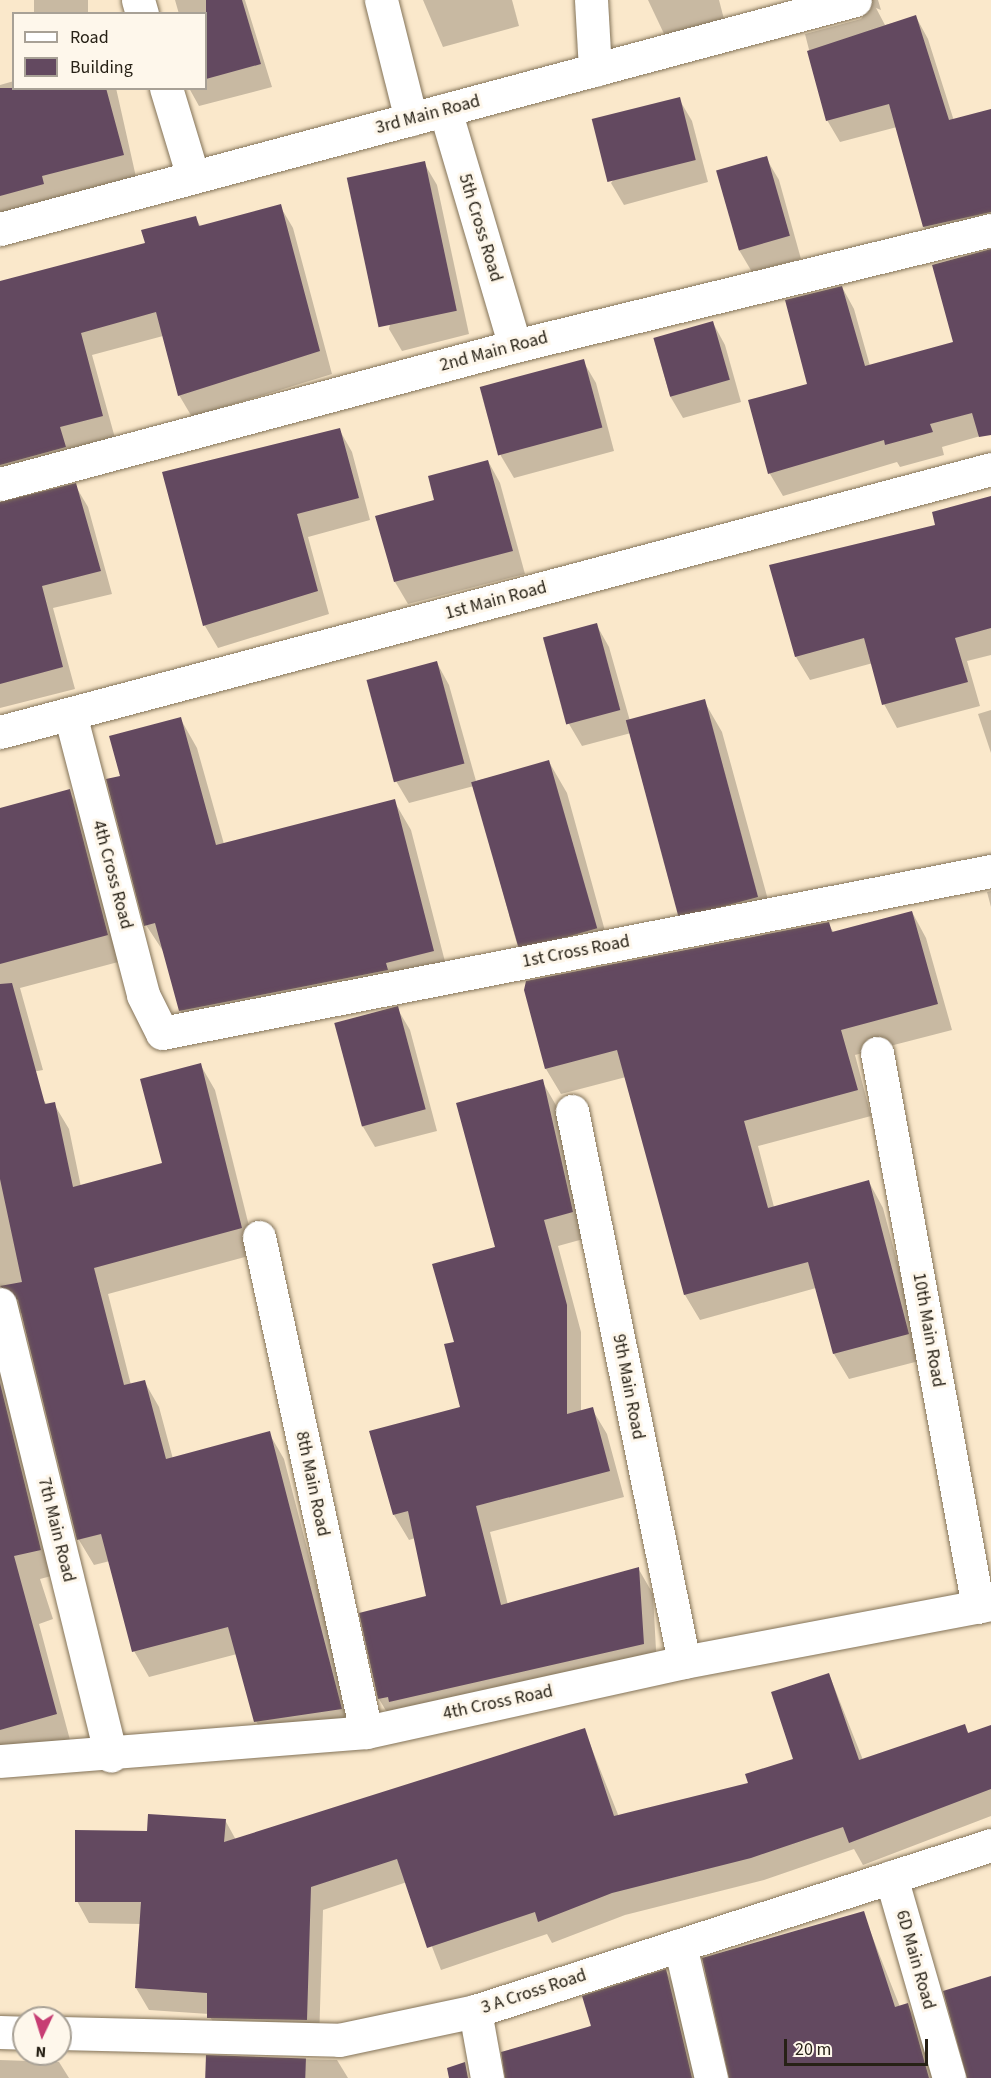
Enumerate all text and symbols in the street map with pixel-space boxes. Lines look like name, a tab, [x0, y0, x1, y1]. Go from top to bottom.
legend	[12, 12, 207, 90]
text: Road	[70, 25, 109, 50]
text: Building	[70, 55, 133, 80]
street label: 3rd Main Road	[373, 91, 483, 139]
street label: 5th Cross Road	[453, 171, 507, 285]
street label: 2nd Main Road	[438, 327, 550, 377]
street label: 1st Main Road	[443, 577, 549, 625]
street label: 4th Cross Road	[87, 818, 137, 932]
street label: 1st Cross Road	[520, 931, 632, 973]
street label: 10th Main Road	[907, 1271, 949, 1389]
street label: 9th Main Road	[607, 1332, 649, 1442]
street label: 8th Main Road	[290, 1429, 334, 1539]
street label: 7th Main Road	[33, 1475, 79, 1585]
street label: 4th Cross Road	[441, 1681, 555, 1725]
street label: 6D Main Road	[891, 1908, 939, 2012]
street label: 3 A Cross Road	[479, 1965, 589, 2019]
north arrow	[12, 2006, 72, 2066]
scale bar	[787, 2027, 931, 2065]
text: 20 m	[795, 2037, 831, 2062]
text: N	[35, 2041, 47, 2063]

